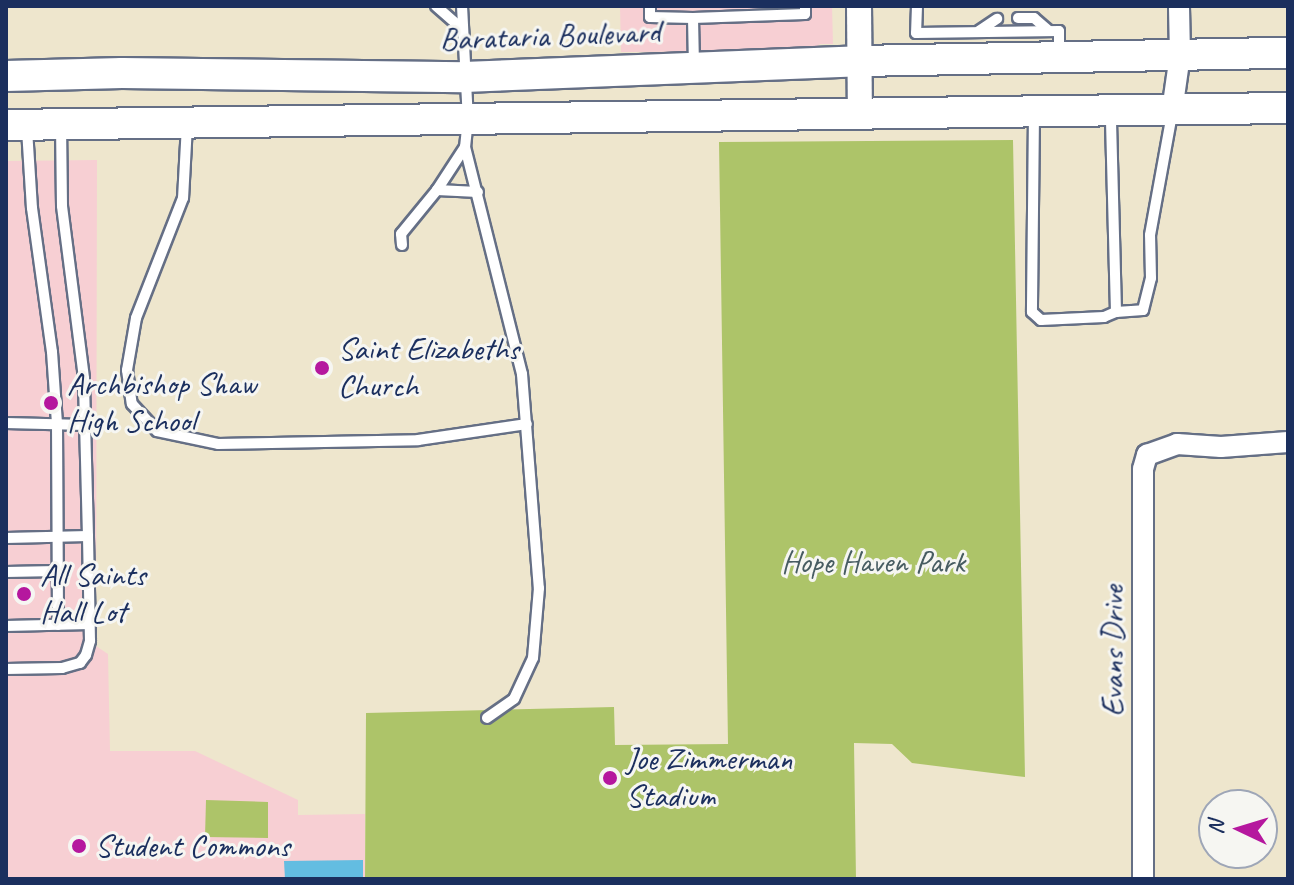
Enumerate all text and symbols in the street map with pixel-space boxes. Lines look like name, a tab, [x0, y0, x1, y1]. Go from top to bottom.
street label: Barataria Boulevard	[439, 13, 661, 59]
place label: Saint Elizabeths Church	[338, 331, 518, 406]
marker: Saint Elizabeths Church	[313, 359, 331, 377]
place label: Archbishop Shaw High School	[67, 366, 258, 441]
marker: Archbishop Shaw High School	[42, 394, 60, 412]
park label: Hope Haven Park	[781, 543, 965, 581]
place label: All Saints Hall Lot	[40, 557, 146, 632]
marker: All Saints Hall Lot	[15, 585, 33, 603]
street label: Evans Drive	[1094, 585, 1132, 717]
place label: Joe Zimmerman Stadium	[626, 741, 792, 816]
marker: Joe Zimmerman Stadium	[601, 769, 619, 787]
north arrow	[1198, 789, 1278, 869]
text: N	[1202, 820, 1230, 835]
place label: Student Commons	[95, 827, 290, 865]
marker: Student Commons	[70, 837, 88, 855]

